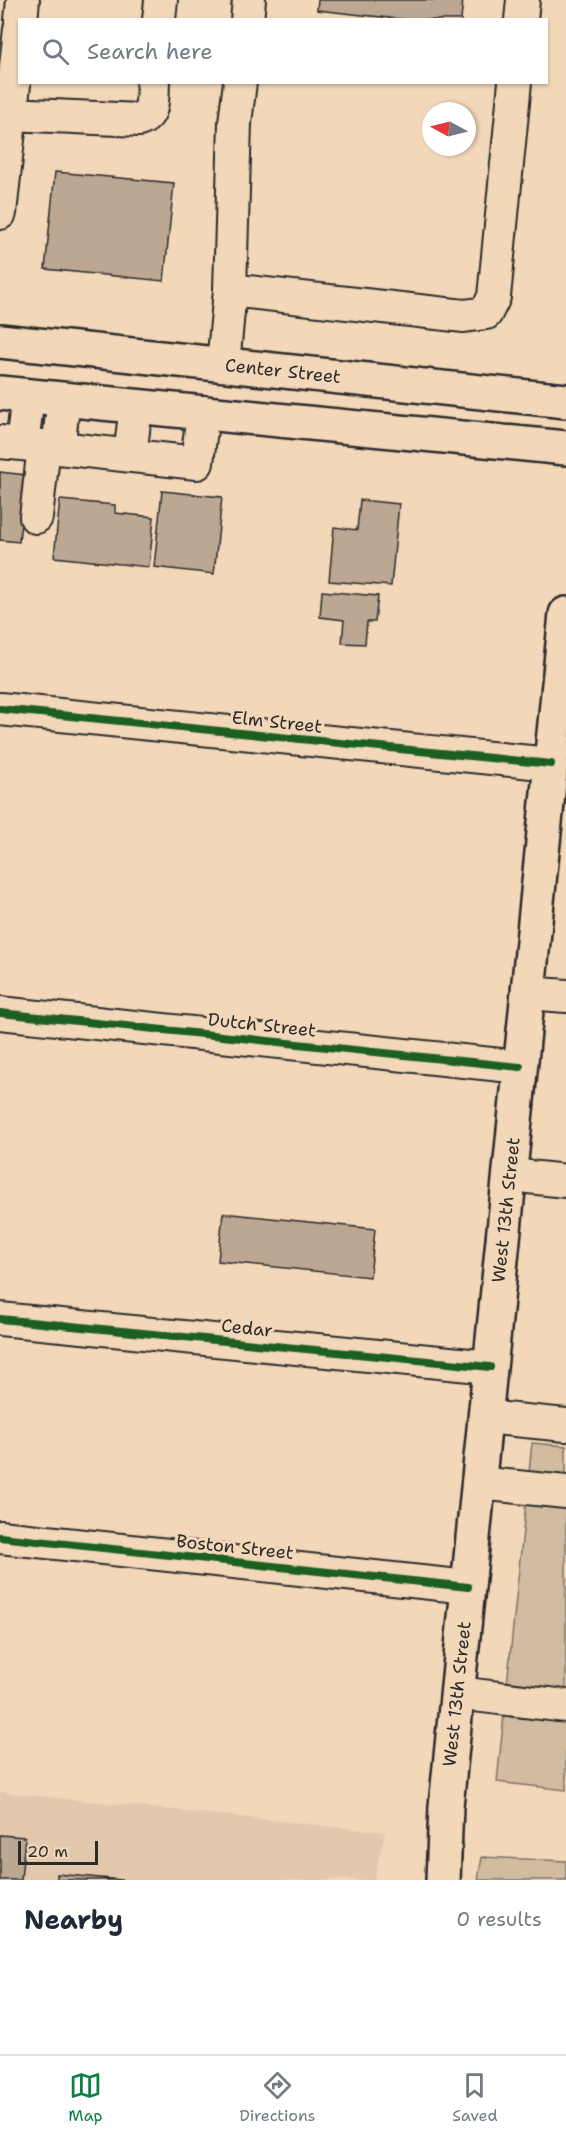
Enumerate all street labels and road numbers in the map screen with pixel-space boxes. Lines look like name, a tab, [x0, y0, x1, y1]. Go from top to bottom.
street label: Center Street	[224, 353, 342, 389]
street label: Elm Street	[231, 705, 324, 739]
street label: Dutch Street	[207, 1007, 317, 1043]
street label: West 13th Street	[486, 1136, 526, 1284]
street label: Cedar	[220, 1313, 274, 1343]
street label: Boston Street	[175, 1529, 295, 1565]
street label: West 13th Street	[437, 1620, 477, 1768]

